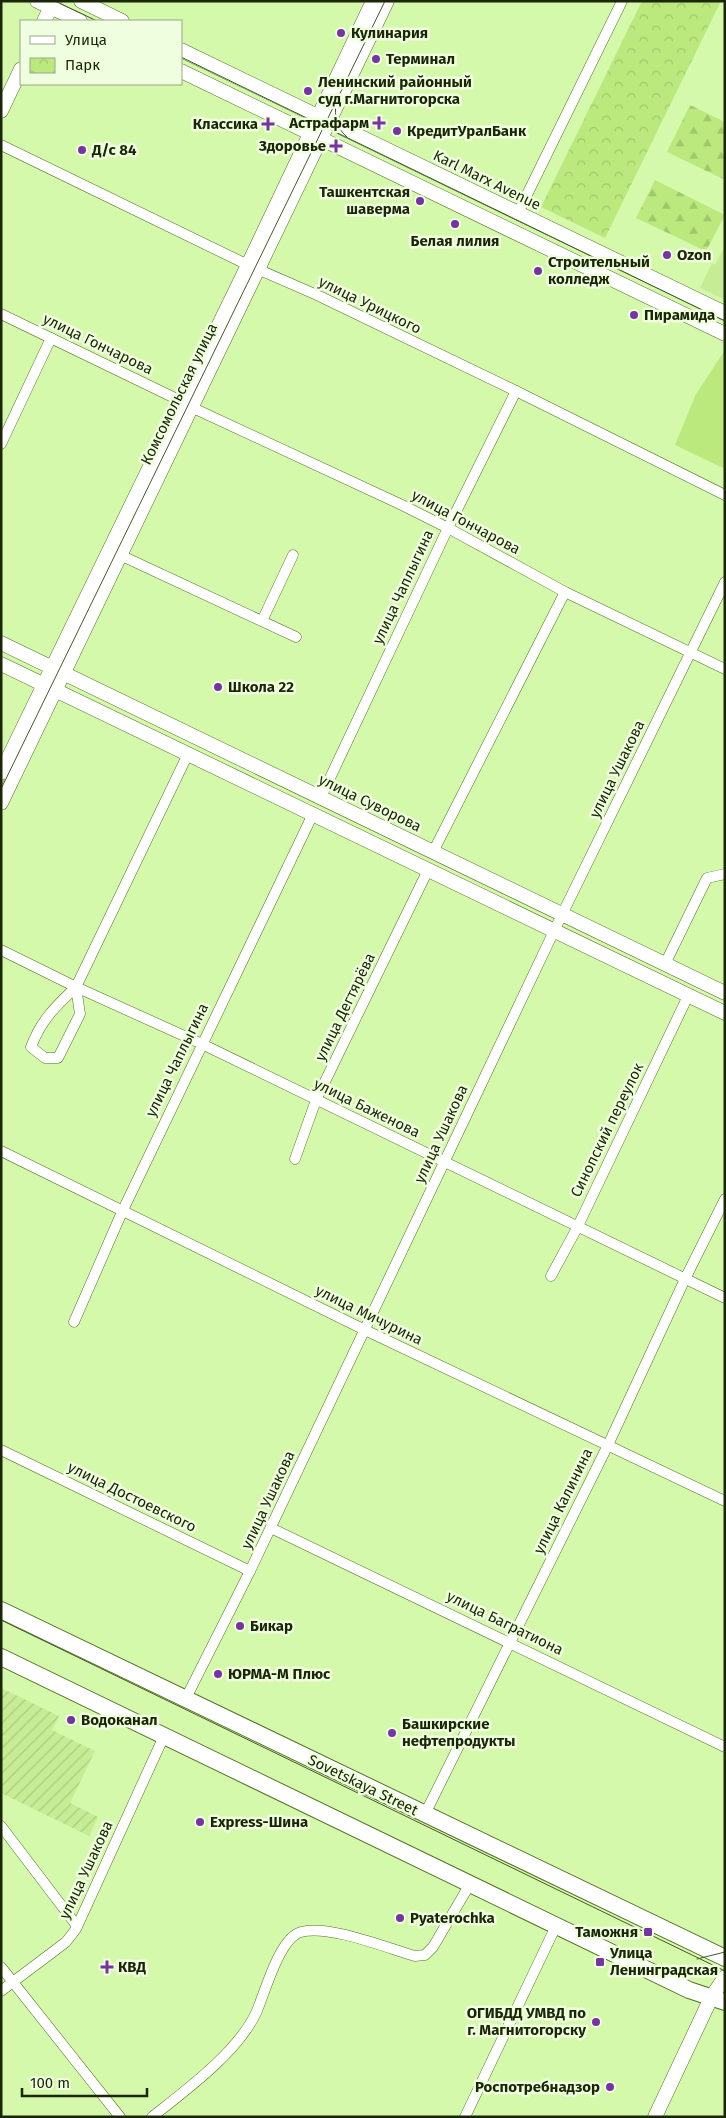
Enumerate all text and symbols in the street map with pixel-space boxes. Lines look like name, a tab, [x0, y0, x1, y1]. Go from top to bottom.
legend	[20, 20, 182, 85]
place label: Кулинария	[351, 24, 428, 42]
marker: Кулинария	[335, 27, 347, 39]
text: Улица	[65, 31, 107, 49]
place label: Терминал	[386, 50, 455, 68]
marker: Терминал	[370, 53, 382, 65]
text: Парк	[65, 56, 100, 74]
place label: Ленинский районный суд г.Магнитогорска	[318, 73, 472, 108]
marker: Ленинский районный суд г.Магнитогорска	[302, 85, 314, 97]
place label: Астрафарм	[288, 114, 369, 132]
place label: Классика	[193, 115, 258, 133]
marker: Астрафарм	[373, 117, 385, 129]
marker: Классика	[262, 118, 274, 130]
place label: КредитУралБанк	[407, 122, 527, 140]
marker: КредитУралБанк	[391, 125, 403, 137]
place label: Здоровье	[258, 137, 326, 155]
marker: Здоровье	[330, 140, 342, 152]
place label: Д/с 84	[91, 141, 137, 159]
marker: Д/с 84	[76, 144, 88, 156]
street label: Karl Marx Avenue	[430, 146, 544, 214]
place label: Ташкентская шаверма	[319, 183, 410, 218]
marker: Ташкентская шаверма	[414, 195, 426, 207]
marker: Белая лилия	[449, 218, 461, 230]
place label: Белая лилия	[411, 232, 499, 250]
place label: Ozon	[677, 246, 711, 264]
marker: Ozon	[661, 249, 673, 261]
place label: Строительный колледж	[548, 253, 650, 288]
marker: Строительный колледж	[532, 265, 544, 277]
street label: улица Урицкого	[316, 272, 424, 338]
place label: Пирамида	[644, 306, 715, 324]
marker: Пирамида	[628, 309, 640, 321]
street label: улица Гончарова	[40, 310, 156, 378]
street label: Комсомольская улица	[137, 320, 221, 468]
street label: улица Гончарова	[409, 486, 523, 558]
street label: улица Чаплыгина	[369, 527, 437, 647]
place label: Школа 22	[228, 678, 294, 696]
marker: Школа 22	[212, 681, 224, 693]
street label: улица Ушакова	[586, 717, 648, 821]
street label: улица Суворова	[316, 770, 424, 836]
street label: улица Дегтярёва	[311, 950, 379, 1064]
street label: улица Чаплыгина	[142, 1000, 212, 1120]
street label: Синопский переулок	[567, 1060, 647, 1200]
street label: улица Баженова	[311, 1075, 423, 1141]
street label: улица Ушакова	[410, 1082, 472, 1186]
street label: улица Мичурина	[312, 1281, 426, 1349]
street label: улица Калинина	[530, 1445, 596, 1557]
street label: улица Ушакова	[237, 1448, 299, 1552]
street label: улица Достоевского	[65, 1458, 199, 1536]
street label: улица Багратиона	[444, 1587, 566, 1659]
place label: Бикар	[250, 1617, 293, 1635]
marker: Бикар	[234, 1620, 246, 1632]
place label: ЮРМА-М Плюс	[228, 1665, 331, 1683]
marker: ЮРМА-М Плюс	[212, 1668, 224, 1680]
place label: Водоканал	[81, 1711, 158, 1729]
marker: Водоканал	[65, 1714, 77, 1726]
place label: Башкирские нефтепродукты	[402, 1715, 515, 1750]
marker: Башкирские нефтепродукты	[386, 1727, 398, 1739]
street label: Sovetskaya Street	[305, 1751, 421, 1820]
place label: Express-Шина	[210, 1813, 308, 1831]
marker: Express-Шина	[194, 1816, 206, 1828]
street label: улица Ушакова	[55, 1818, 117, 1922]
place label: Pyaterochka	[410, 1909, 495, 1927]
marker: Pyaterochka	[394, 1912, 406, 1924]
place label: Таможня	[575, 1923, 638, 1941]
marker: Таможня	[642, 1926, 654, 1938]
place label: Улица Ленинградская	[609, 1944, 718, 1979]
marker: Улица Ленинградская	[594, 1956, 606, 1968]
place label: КВД	[118, 1958, 147, 1976]
marker: КВД	[100, 1960, 114, 1974]
place label: ОГИБДД УМВД по г. Магнитогорску	[467, 2004, 586, 2039]
marker: ОГИБДД УМВД по г. Магнитогорску	[590, 2016, 602, 2028]
scale bar	[22, 2066, 148, 2098]
text: 100 m	[30, 2074, 70, 2092]
place label: Роспотребнадзор	[475, 2078, 600, 2096]
marker: Роспотребнадзор	[604, 2081, 616, 2093]

